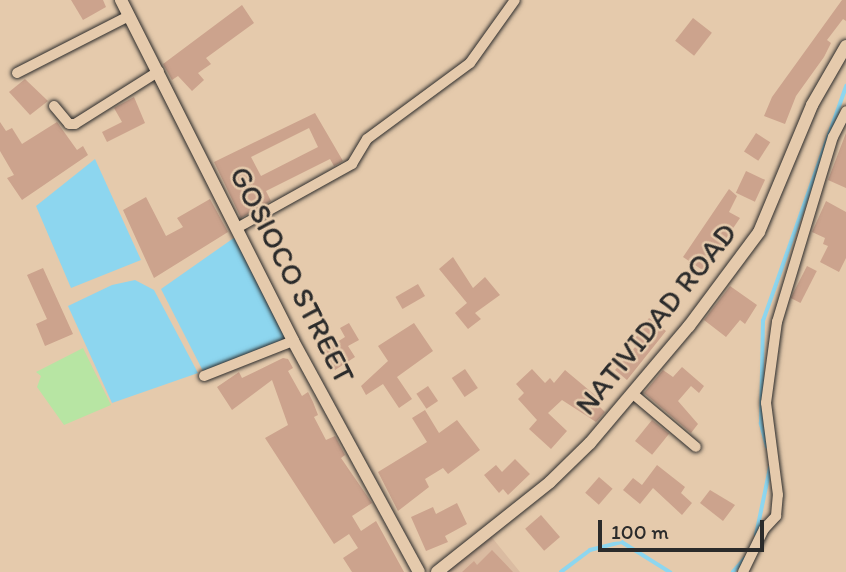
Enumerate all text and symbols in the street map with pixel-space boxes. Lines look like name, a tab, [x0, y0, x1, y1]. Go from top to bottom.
street label: GOSIOCO STREET	[222, 160, 362, 390]
street label: NATIVIDAD ROAD	[568, 216, 744, 422]
scale bar	[601, 505, 767, 550]
text: 100 m	[611, 519, 669, 544]

